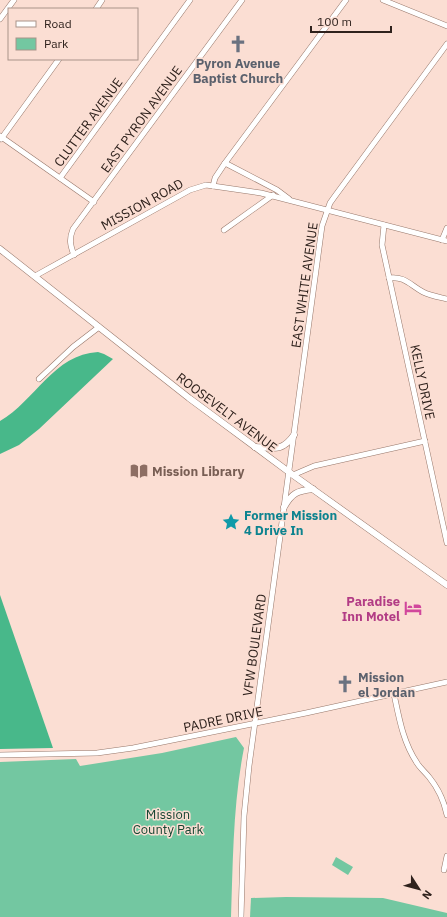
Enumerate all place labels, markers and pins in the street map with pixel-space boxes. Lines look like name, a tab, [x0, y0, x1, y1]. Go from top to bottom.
church icon: Pyron Avenue Baptist Church	[228, 34, 248, 54]
place label: Pyron Avenue Baptist Church	[193, 55, 283, 87]
library icon: Mission Library	[129, 461, 149, 481]
place label: Mission Library	[152, 463, 245, 480]
place label: Former Mission 4 Drive In	[244, 507, 337, 539]
place icon: Former Mission 4 Drive In	[221, 512, 241, 532]
place label: Paradise Inn Motel	[342, 593, 400, 625]
hotel icon: Paradise Inn Motel	[403, 598, 423, 618]
place label: Mission el Jordan	[358, 669, 415, 701]
church icon: Mission el Jordan	[335, 674, 355, 694]

